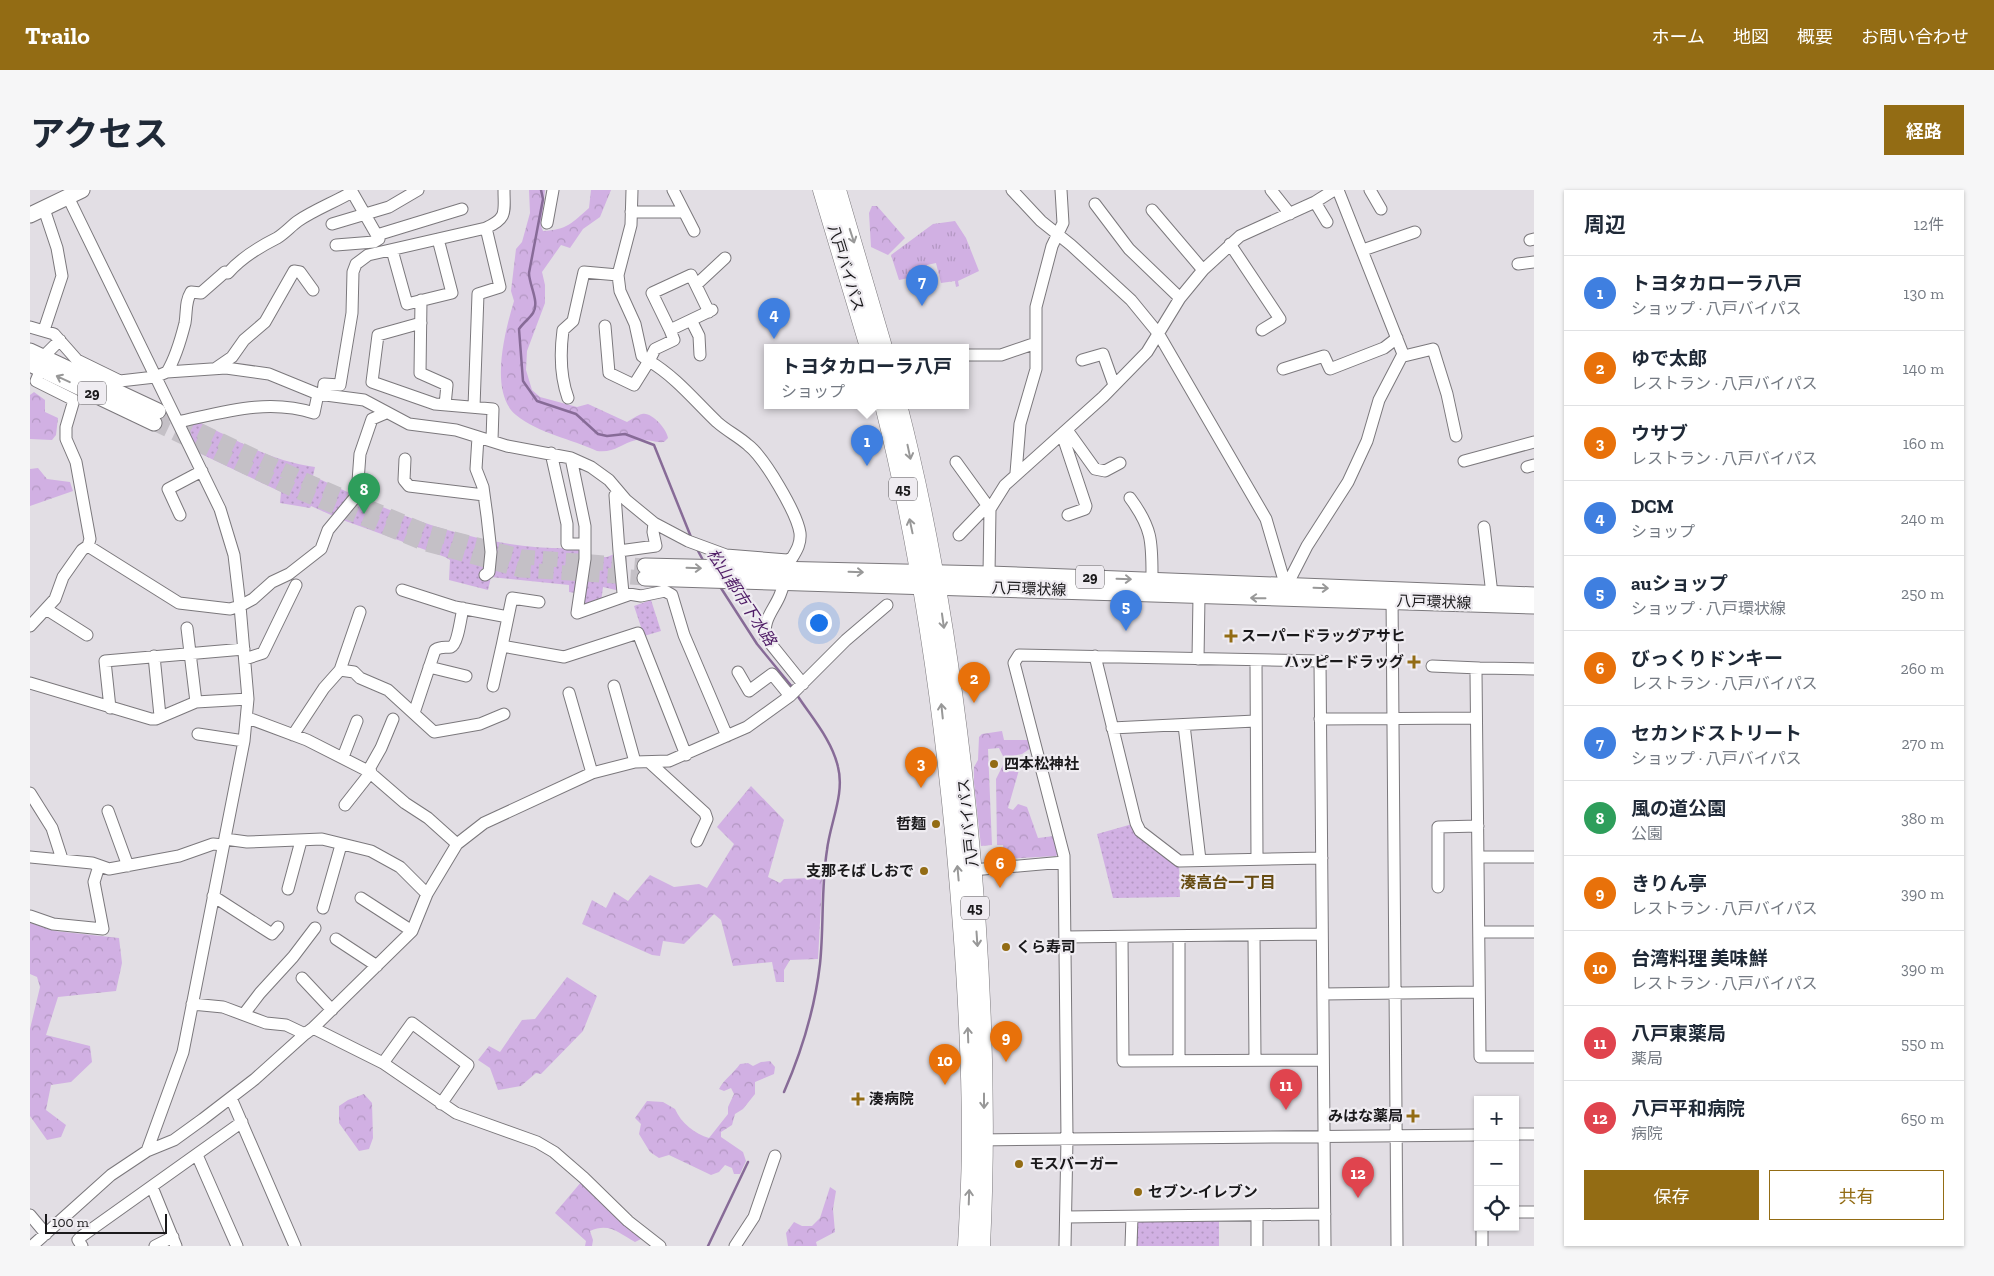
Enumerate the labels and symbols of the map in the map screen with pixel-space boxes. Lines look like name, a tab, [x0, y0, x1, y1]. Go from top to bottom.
street label: 八戸バイパス	[824, 222, 868, 314]
one-way arrow	[847, 228, 857, 244]
pin: 7	[906, 265, 938, 306]
pin: 4	[758, 298, 790, 339]
one-way arrow	[56, 374, 71, 383]
road number: 29	[78, 382, 106, 404]
pin: 1	[851, 425, 883, 466]
one-way arrow	[905, 444, 914, 460]
pin: 8	[348, 473, 380, 514]
road number: 45	[889, 478, 917, 500]
one-way arrow	[906, 518, 915, 534]
water label: 松山都市下水路	[703, 545, 781, 651]
one-way arrow	[686, 563, 702, 572]
road number: 29	[1076, 566, 1104, 588]
one-way arrow	[848, 568, 864, 577]
one-way arrow	[1115, 574, 1131, 583]
street label: 八戸環状線	[991, 579, 1067, 599]
one-way arrow	[1313, 583, 1329, 592]
pin: 5	[1110, 590, 1142, 631]
street label: 八戸環状線	[1396, 592, 1472, 612]
one-way arrow	[1250, 593, 1266, 602]
your location	[806, 610, 832, 636]
one-way arrow	[938, 613, 948, 629]
place label: スーパードラッグアサヒ	[1241, 627, 1406, 645]
marker: スーパードラッグアサヒ	[1225, 630, 1237, 642]
place label: ハッピードラッグ	[1284, 653, 1404, 671]
marker: ハッピードラッグ	[1408, 656, 1420, 668]
pin: 2	[958, 662, 990, 703]
one-way arrow	[937, 703, 947, 719]
pin: 3	[905, 747, 937, 788]
place label: 四本松神社	[1004, 755, 1079, 773]
marker: 四本松神社	[988, 758, 1000, 770]
street label: 八戸バイパス	[954, 777, 982, 869]
place label: 哲麺	[896, 815, 926, 833]
marker: 哲麺	[930, 818, 942, 830]
pin: 6	[984, 847, 1016, 888]
place label: 支那そば しおで	[806, 862, 914, 880]
marker: 支那そば しおで	[918, 865, 930, 877]
one-way arrow	[953, 865, 963, 881]
district label: 湊高台一丁目	[1180, 873, 1276, 892]
road number: 45	[961, 896, 989, 920]
one-way arrow	[973, 931, 982, 947]
place label: くら寿司	[1016, 938, 1076, 956]
marker: くら寿司	[1000, 941, 1012, 953]
pin: 9	[990, 1021, 1022, 1062]
one-way arrow	[964, 1027, 973, 1043]
pin: 10	[929, 1044, 961, 1085]
pin: 11	[1270, 1069, 1302, 1110]
place label: 湊病院	[869, 1090, 914, 1108]
marker: 湊病院	[851, 1092, 865, 1106]
one-way arrow	[979, 1093, 989, 1109]
place label: みはな薬局	[1328, 1107, 1403, 1125]
marker: みはな薬局	[1407, 1110, 1419, 1122]
place label: モスバーガー	[1029, 1155, 1119, 1173]
pin: 12	[1342, 1157, 1374, 1198]
marker: モスバーガー	[1013, 1158, 1025, 1170]
place label: セブン-イレブン	[1148, 1183, 1258, 1201]
marker: セブン-イレブン	[1132, 1186, 1144, 1198]
one-way arrow	[964, 1190, 974, 1206]
scale bar	[45, 1211, 168, 1234]

